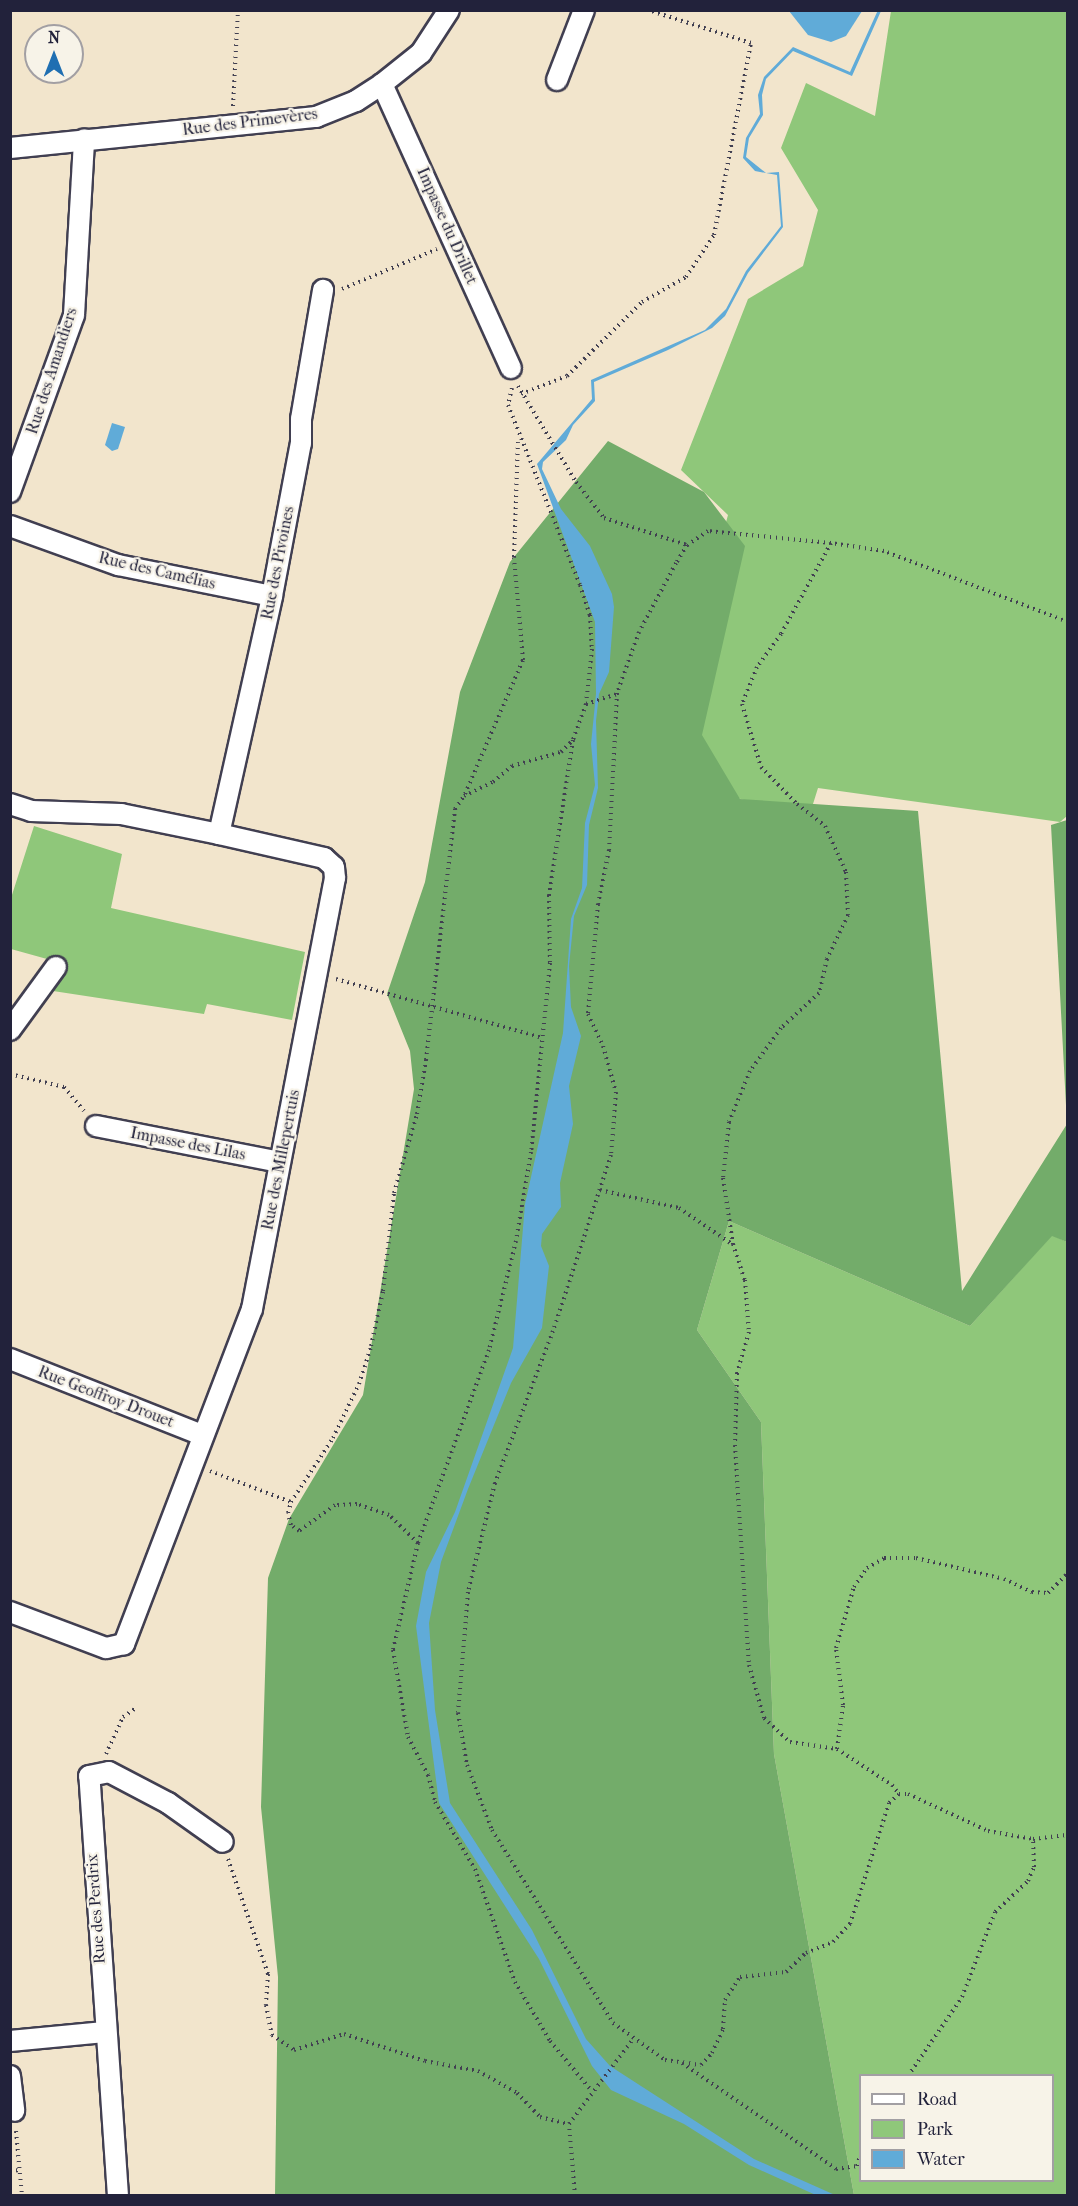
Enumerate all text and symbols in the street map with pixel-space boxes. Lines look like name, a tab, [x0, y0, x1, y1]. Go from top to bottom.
north arrow	[24, 24, 84, 84]
text: N	[48, 28, 60, 47]
street label: Rue des Primevères	[181, 104, 319, 140]
street label: Impasse du Drillet	[413, 165, 481, 287]
street label: Rue des Amandiers	[22, 305, 82, 437]
street label: Rue des Pivoines	[258, 505, 298, 621]
street label: Rue des Camélias	[97, 548, 217, 594]
street label: Rue des Millepertuis	[258, 1088, 304, 1232]
street label: Impasse des Lilas	[129, 1123, 247, 1165]
street label: Rue Geoffroy Drouet	[35, 1362, 177, 1432]
street label: Rue des Perdrix	[83, 1853, 109, 1965]
legend	[859, 2074, 1054, 2182]
text: Road	[917, 2089, 957, 2110]
text: Park	[917, 2119, 953, 2140]
text: Water	[917, 2149, 965, 2170]

